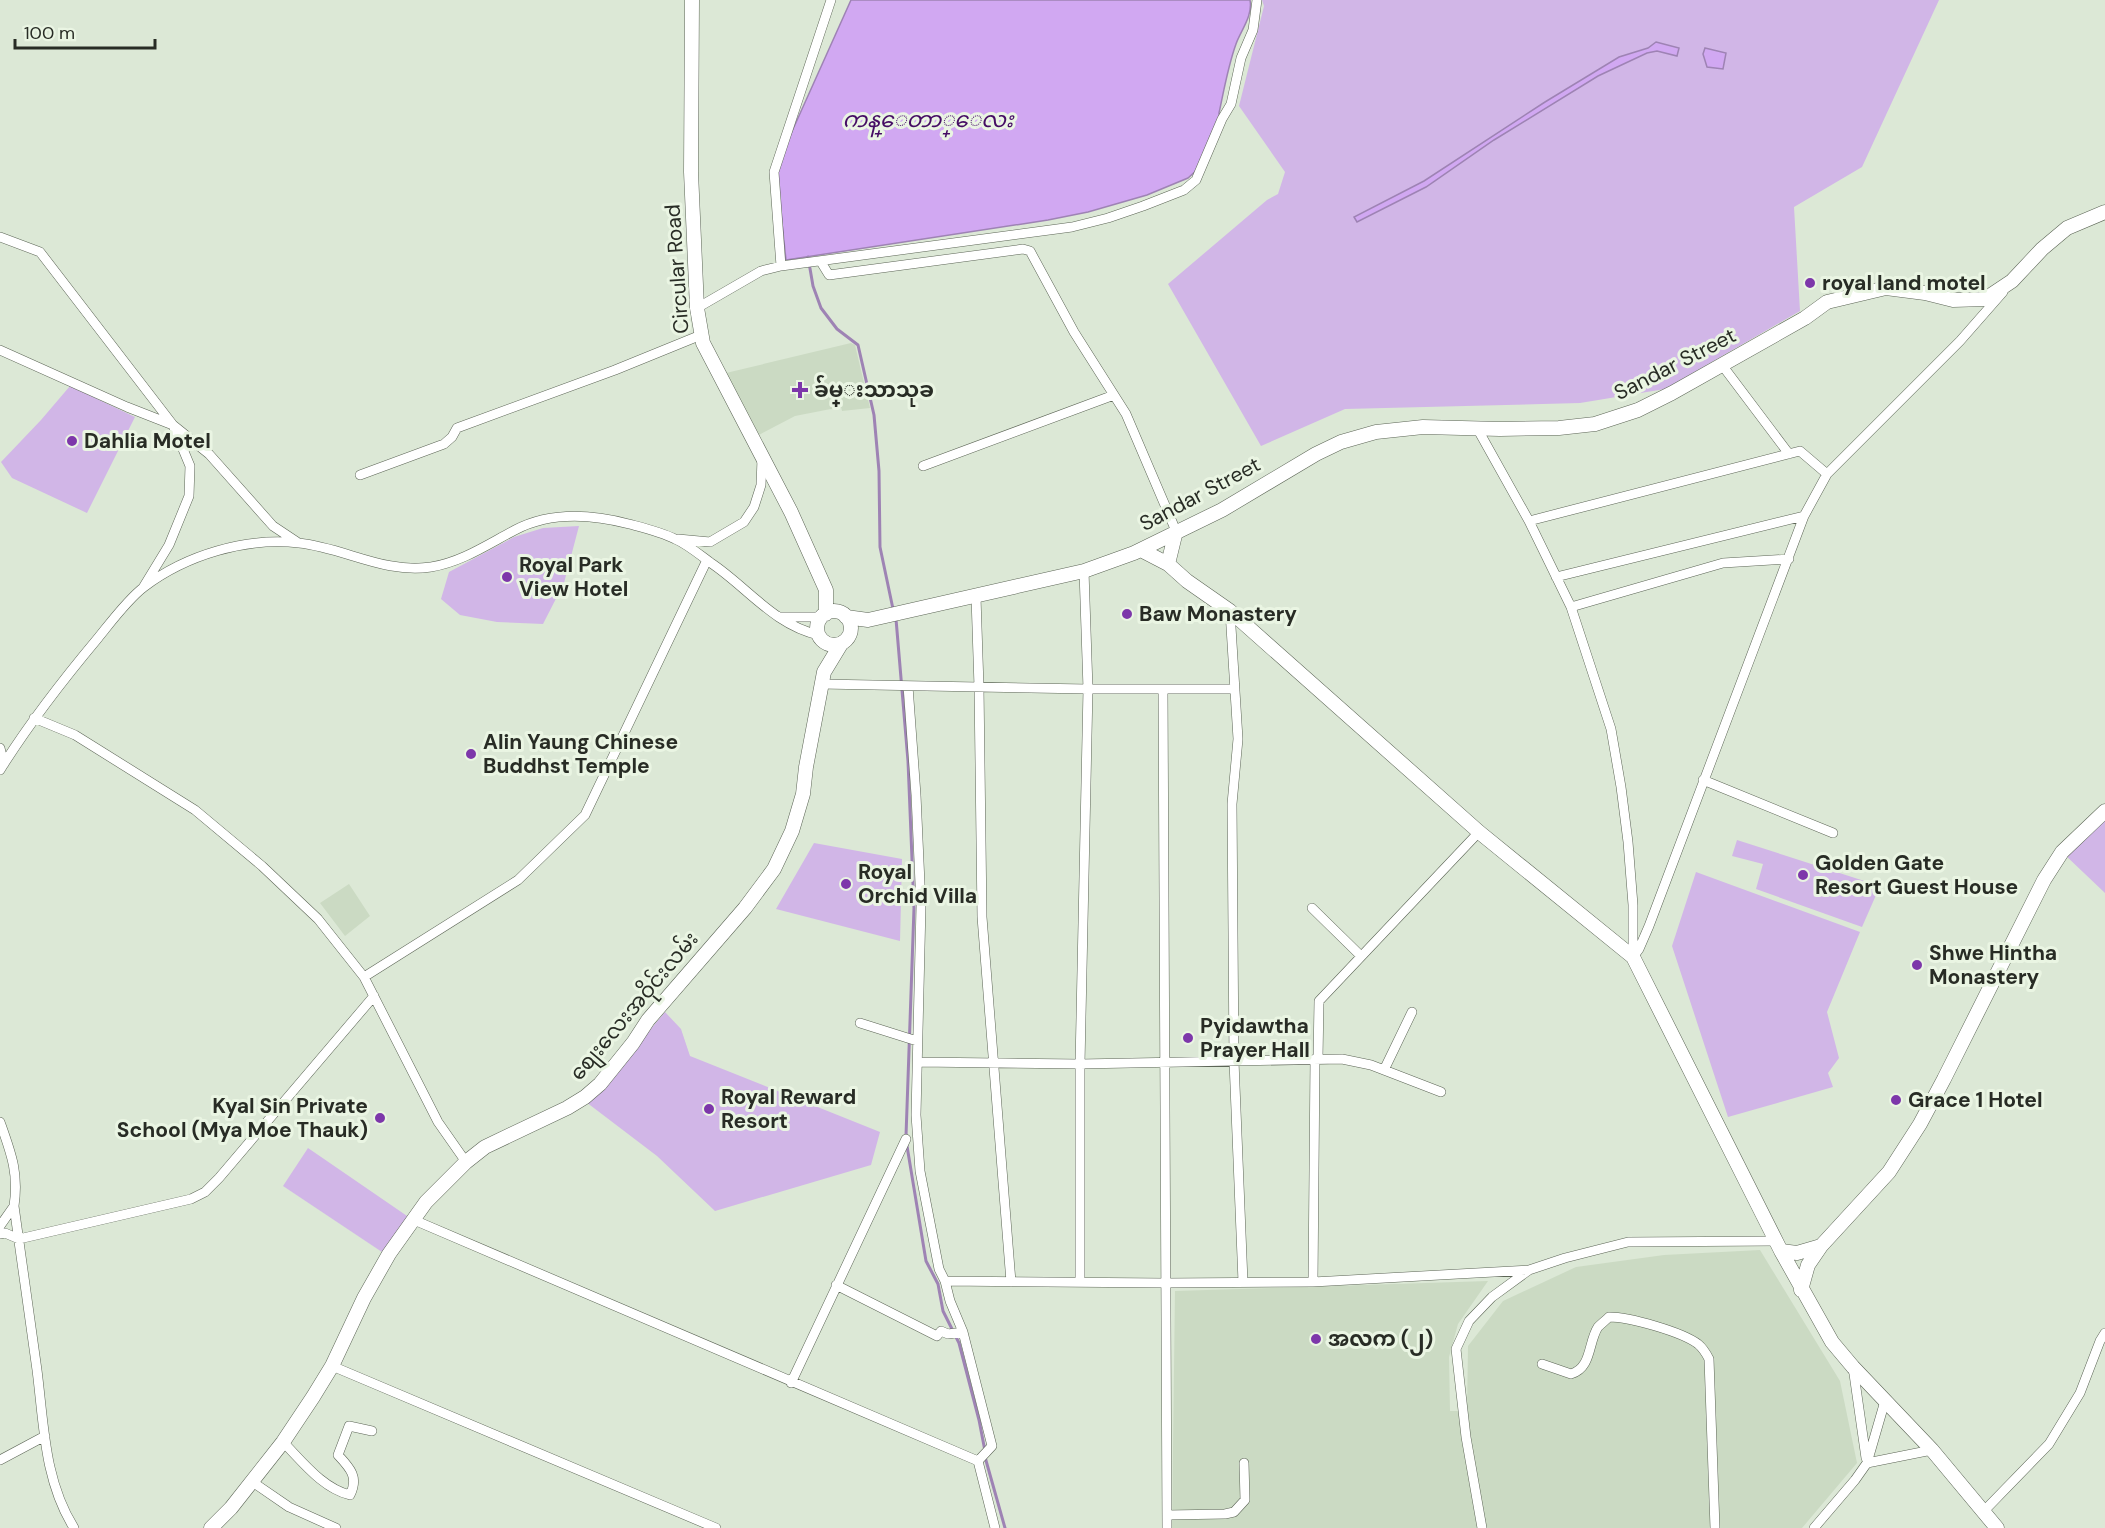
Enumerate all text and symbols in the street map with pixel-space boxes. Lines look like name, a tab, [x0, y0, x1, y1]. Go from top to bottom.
scale bar	[15, 12, 154, 50]
text: 100 m	[24, 21, 75, 45]
water label: ကန္ေတာ္ေလး	[843, 105, 1015, 138]
street label: Circular Road	[659, 203, 695, 335]
place label: royal land motel	[1822, 269, 1986, 297]
marker: royal land motel	[1803, 276, 1817, 290]
street label: Sandar Street	[1609, 321, 1741, 407]
place label: ခ်မ္းသာသုခ	[814, 374, 934, 407]
marker: ခ်မ္းသာသုခ	[791, 381, 809, 399]
place label: Dahlia Motel	[84, 427, 211, 455]
marker: Dahlia Motel	[65, 434, 79, 448]
street label: Sandar Street	[1135, 450, 1265, 538]
place label: Royal Park View Hotel	[519, 551, 628, 603]
marker: Royal Park View Hotel	[500, 570, 514, 584]
place label: Baw Monastery	[1139, 600, 1297, 628]
marker: Baw Monastery	[1120, 607, 1134, 621]
place label: Alin Yaung Chinese Buddhst Temple	[483, 728, 678, 780]
marker: Alin Yaung Chinese Buddhst Temple	[464, 747, 478, 761]
place label: Golden Gate Resort Guest House	[1815, 849, 2018, 901]
place label: Royal Orchid Villa	[858, 858, 977, 910]
marker: Golden Gate Resort Guest House	[1796, 868, 1810, 882]
marker: Royal Orchid Villa	[839, 877, 853, 891]
street label: စျေးလေးအဝိုင်းလမ်း	[562, 924, 708, 1089]
place label: Shwe Hintha Monastery	[1929, 939, 2057, 991]
marker: Shwe Hintha Monastery	[1910, 958, 1924, 972]
place label: Pyidawtha Prayer Hall	[1200, 1012, 1310, 1064]
marker: Pyidawtha Prayer Hall	[1181, 1031, 1195, 1045]
place label: Royal Reward Resort	[721, 1083, 856, 1135]
place label: Grace 1 Hotel	[1908, 1086, 2043, 1114]
place label: Kyal Sin Private School (Mya Moe Thauk)	[117, 1092, 368, 1144]
marker: Grace 1 Hotel	[1889, 1093, 1903, 1107]
marker: Royal Reward Resort	[702, 1102, 716, 1116]
marker: Kyal Sin Private School (Mya Moe Thauk)	[373, 1111, 387, 1125]
place label: အလက (၂)	[1328, 1325, 1433, 1356]
marker: အလက (၂)	[1309, 1332, 1323, 1346]

